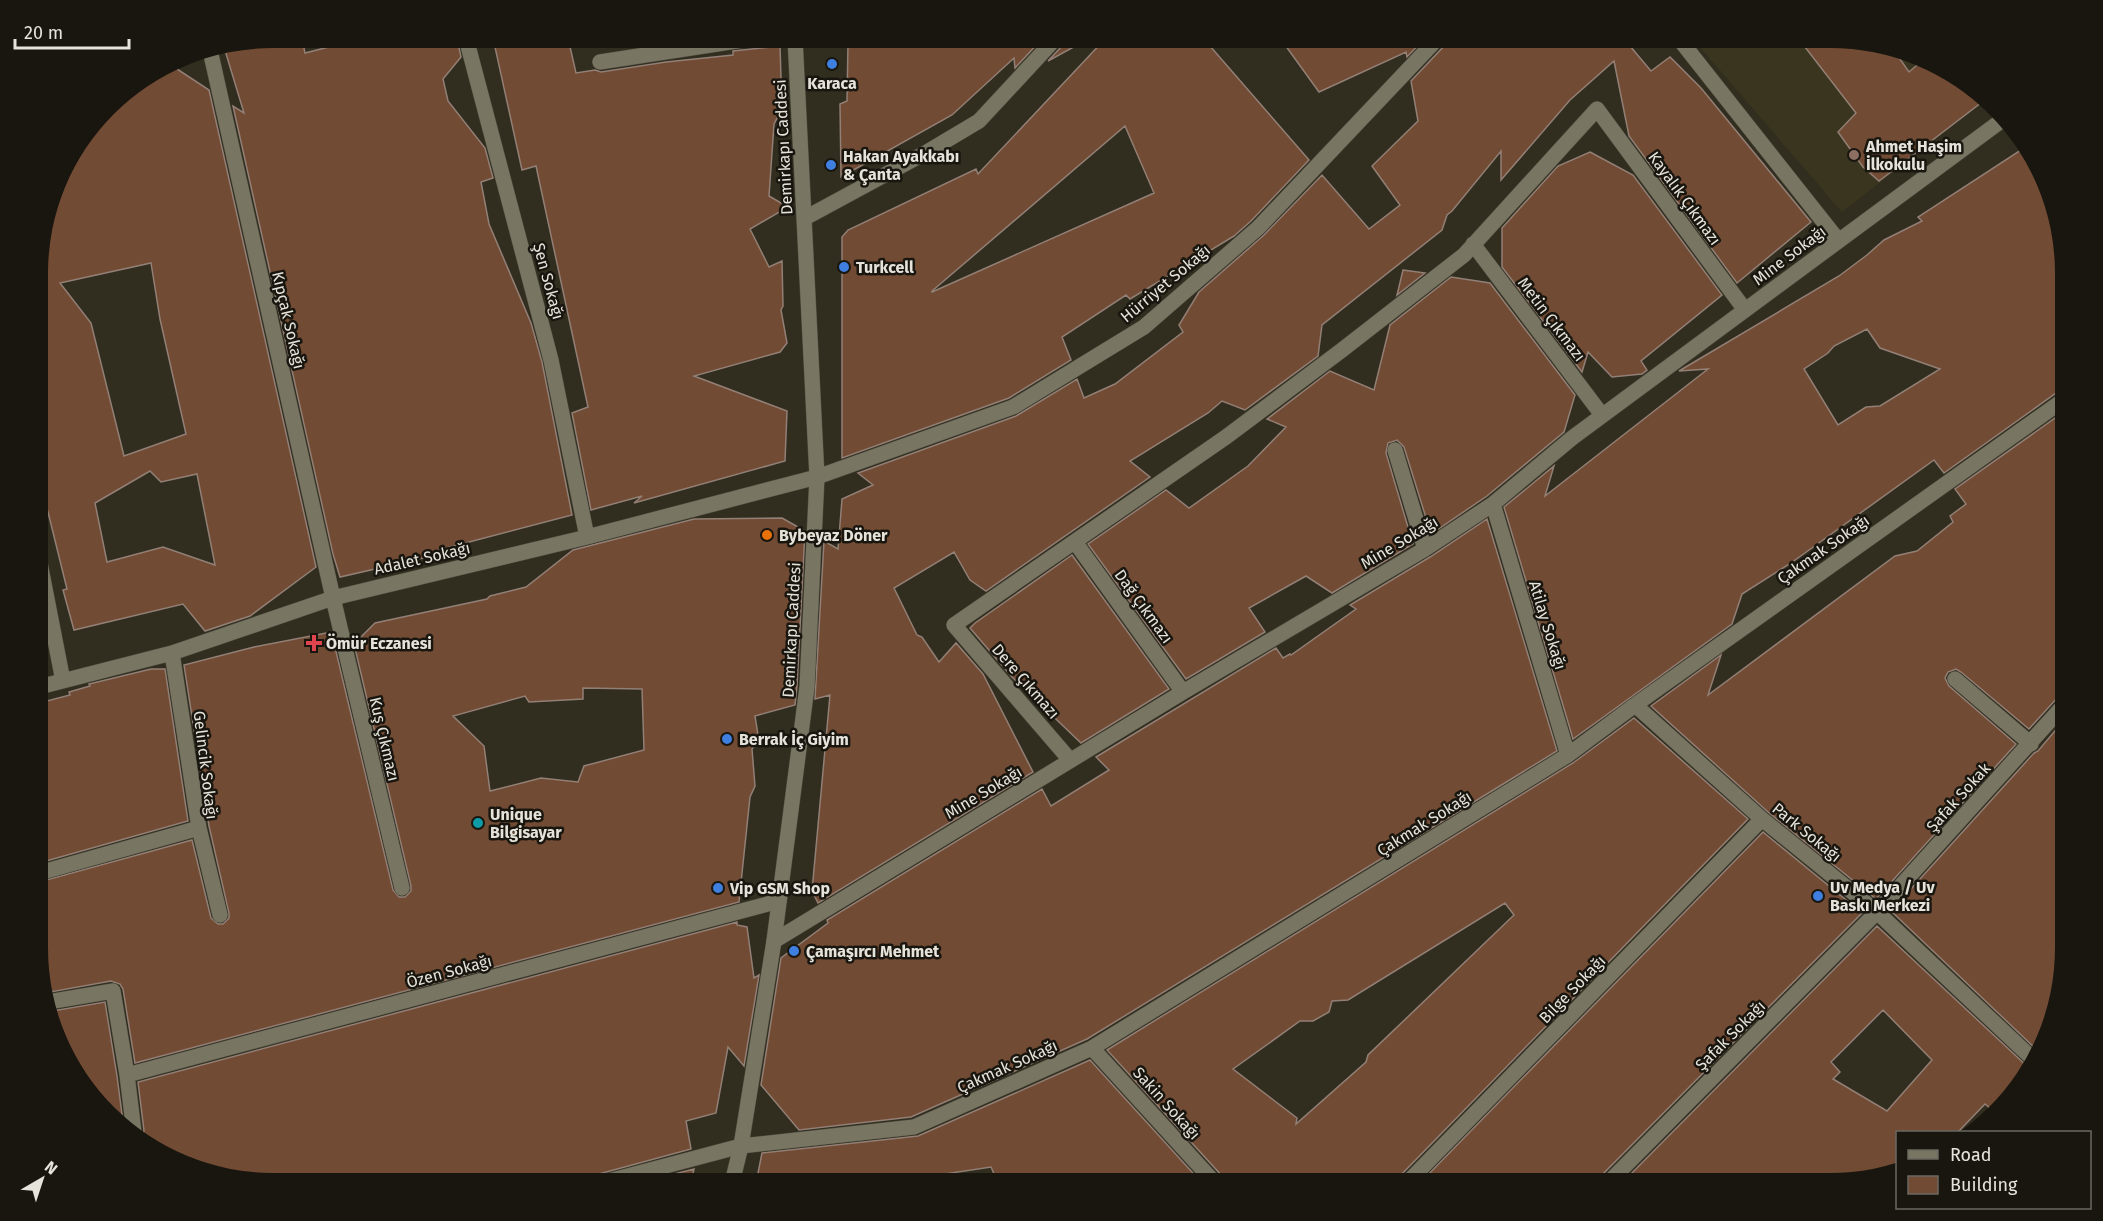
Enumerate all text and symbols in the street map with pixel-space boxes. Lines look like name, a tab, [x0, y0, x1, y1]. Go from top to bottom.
scale bar	[15, 12, 129, 50]
text: 20 m	[24, 22, 63, 44]
marker: Karaca	[825, 57, 839, 71]
place label: Karaca	[807, 74, 857, 93]
street label: Demirkapı Caddesi	[770, 79, 797, 215]
place label: Ahmet Haşim İlkokulu	[1865, 137, 1962, 174]
place label: Hakan Ayakkabı & Çanta	[843, 147, 959, 186]
street label: Kayalık Çıkmazı	[1644, 148, 1725, 249]
marker: Ahmet Haşim İlkokulu	[1847, 148, 1861, 162]
marker: Hakan Ayakkabı & Çanta	[824, 158, 838, 172]
street label: Mine Sokağı	[1749, 222, 1830, 289]
street label: Hürriyet Sokağı	[1117, 240, 1214, 326]
street label: Şen Sokağı	[528, 241, 568, 322]
place label: Turkcell	[856, 258, 914, 277]
marker: Turkcell	[837, 260, 851, 274]
street label: Kıpçak Sokağı	[267, 270, 309, 371]
street label: Metin Çıkmazı	[1513, 273, 1589, 366]
street label: Çakmak Sokağı	[1774, 511, 1874, 589]
street label: Mine Sokağı	[1357, 512, 1441, 573]
place label: Bybeyaz Döner	[779, 526, 888, 545]
marker: Bybeyaz Döner	[760, 528, 774, 542]
street label: Adalet Sokağı	[372, 538, 472, 579]
street label: Demirkapı Caddesi	[778, 562, 805, 698]
street label: Dağ Çıkmazı	[1110, 566, 1177, 647]
street label: Atilay Sokağı	[1525, 578, 1570, 672]
place label: Ömür Eczanesi	[326, 633, 432, 653]
marker: Ömür Eczanesi	[307, 636, 321, 650]
street label: Dere Çıkmazı	[987, 640, 1063, 723]
street label: Kuş Çıkmazı	[365, 695, 403, 783]
street label: Gelincik Sokağı	[189, 710, 222, 821]
place label: Berrak İç Giyim	[739, 730, 849, 750]
marker: Berrak İç Giyim	[720, 732, 734, 746]
street label: Şafak Sokak	[1922, 758, 1996, 836]
street label: Mine Sokağı	[941, 762, 1025, 823]
street label: Çakmak Sokağı	[1373, 787, 1476, 861]
street label: Park Sokağı	[1768, 799, 1845, 866]
place label: Unique Bilgisayar	[490, 805, 562, 842]
marker: Unique Bilgisayar	[471, 816, 485, 830]
place label: Uv Medya / Uv Baskı Merkezi	[1830, 878, 1935, 915]
place label: Vip GSM Shop	[729, 879, 830, 898]
marker: Vip GSM Shop	[711, 881, 725, 895]
marker: Uv Medya / Uv Baskı Merkezi	[1811, 889, 1825, 903]
place label: Çamaşırcı Mehmet	[806, 942, 940, 963]
marker: Çamaşırcı Mehmet	[787, 944, 801, 958]
street label: Özen Sokağı	[404, 951, 494, 992]
street label: Bilge Sokağı	[1535, 951, 1610, 1027]
street label: Şafak Sokağı	[1691, 996, 1770, 1075]
street label: Çakmak Sokağı	[954, 1036, 1061, 1098]
street label: Sakin Sokağı	[1129, 1063, 1204, 1144]
legend	[1896, 1131, 2091, 1209]
text: Road	[1950, 1144, 1992, 1166]
north arrow	[12, 1149, 72, 1209]
text: N	[41, 1157, 61, 1178]
text: Building	[1950, 1174, 2018, 1196]

